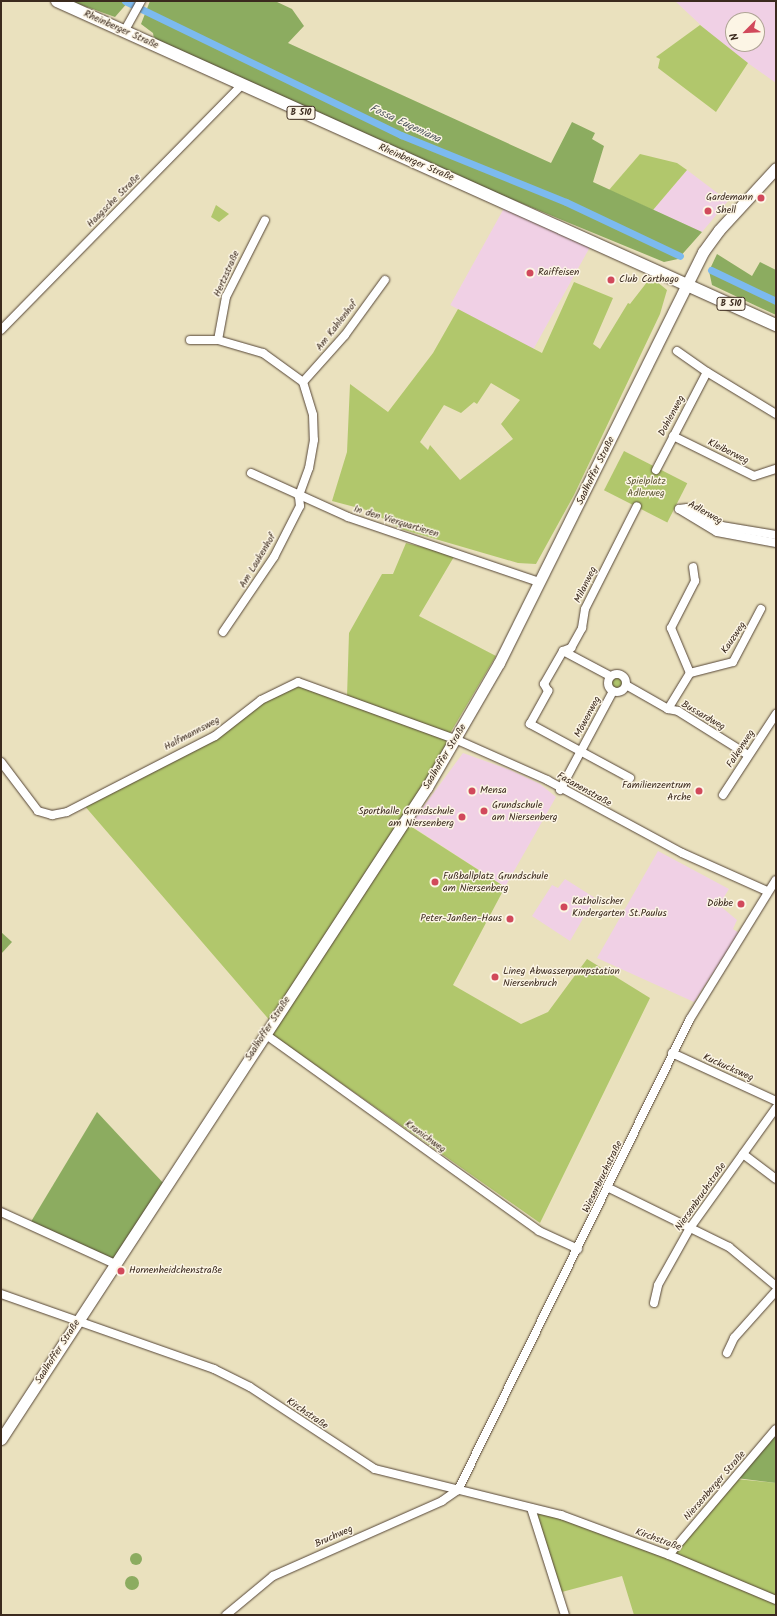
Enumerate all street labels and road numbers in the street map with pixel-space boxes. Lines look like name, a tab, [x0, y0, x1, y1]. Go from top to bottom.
street label: Rheinberger Straße	[82, 8, 160, 52]
road number: B 510	[286, 106, 316, 120]
street label: Rheinberger Straße	[377, 142, 455, 184]
street label: Haagsche Straße	[85, 172, 143, 230]
street label: Hertzstraße	[212, 249, 242, 299]
road number: B 510	[716, 297, 746, 311]
street label: Am Kahlenhof	[314, 299, 360, 353]
street label: Dohlenweg	[656, 393, 688, 439]
street label: Saalhoffer Straße	[574, 435, 618, 507]
street label: Kleiberweg	[705, 437, 751, 467]
street label: Adlerweg	[686, 499, 724, 527]
street label: In den Vierquartieren	[352, 503, 440, 541]
street label: Am Laukenhof	[237, 532, 279, 590]
street label: Milanweg	[572, 565, 600, 605]
street label: Kauzweg	[719, 620, 749, 656]
street label: Möwenweg	[572, 694, 604, 740]
street label: Bussardweg	[679, 699, 727, 733]
street label: Halfmannsweg	[162, 714, 222, 754]
street label: Saalhoffer Straße	[421, 722, 469, 792]
street label: Falkenweg	[724, 728, 758, 770]
street label: Fasanenstraße	[555, 770, 613, 810]
street label: Saalhoffer Straße	[243, 995, 293, 1063]
street label: Kuckucksweg	[701, 1052, 755, 1084]
street label: Kranichweg	[402, 1118, 448, 1156]
street label: Wiesenbruchstraße	[580, 1139, 626, 1215]
street label: Niersenbruchstraße	[673, 1161, 729, 1233]
street label: Saalhoffer Straße	[33, 1318, 83, 1386]
street label: Kirchstraße	[284, 1396, 330, 1432]
street label: Niersenberger Straße	[682, 1449, 748, 1523]
street label: Bruchweg	[313, 1523, 355, 1551]
street label: Kirchstraße	[633, 1526, 683, 1554]

